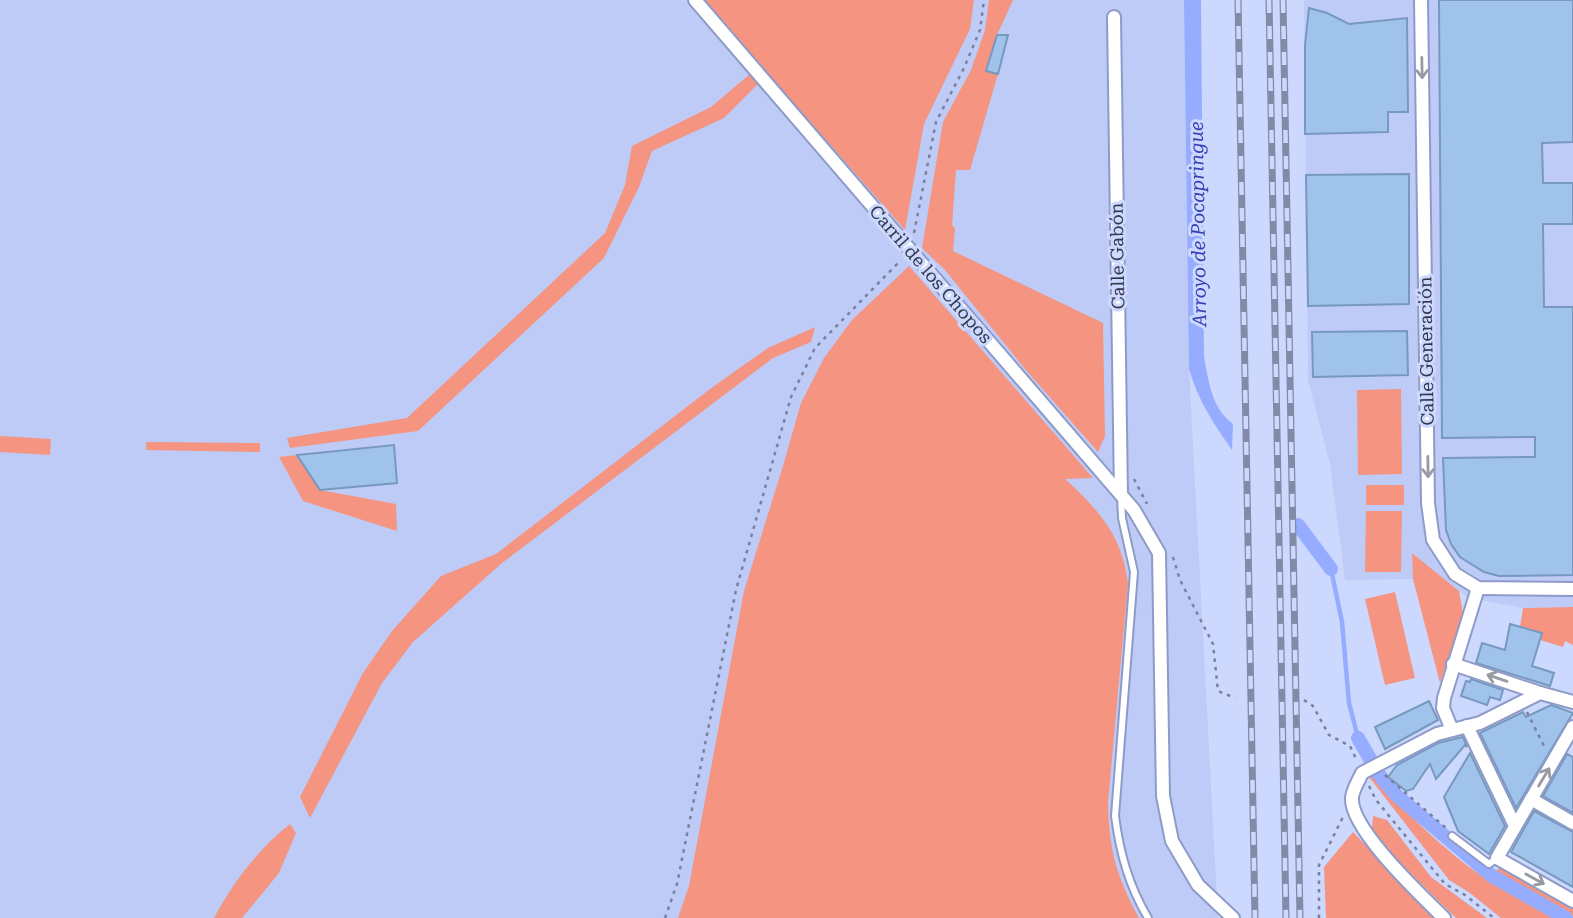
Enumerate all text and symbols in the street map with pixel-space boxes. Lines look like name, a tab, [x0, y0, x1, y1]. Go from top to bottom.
one-way arrow	[1415, 56, 1429, 79]
water label: Arroyo de Pocapringue	[1185, 121, 1211, 328]
street label: Carril de los Chopos	[865, 201, 997, 347]
street label: Calle Gabón	[1106, 202, 1128, 309]
street label: Calle Generación	[1414, 276, 1438, 426]
one-way arrow	[1421, 455, 1435, 478]
one-way arrow	[1486, 671, 1508, 684]
one-way arrow	[1538, 767, 1552, 787]
one-way arrow	[1524, 873, 1545, 886]

